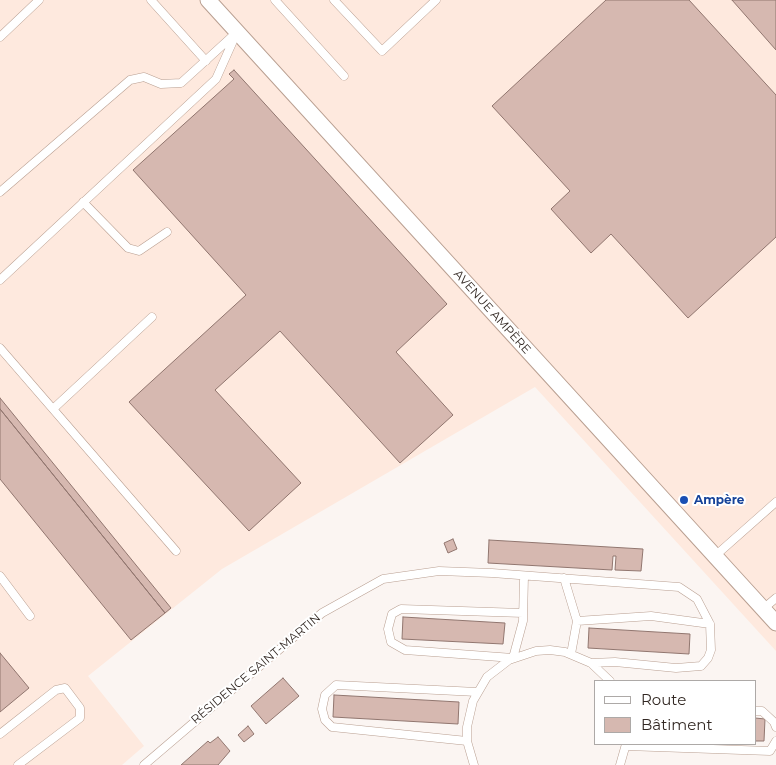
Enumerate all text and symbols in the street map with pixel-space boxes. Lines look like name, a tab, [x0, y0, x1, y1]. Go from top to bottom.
street label: AVENUE AMPÈRE	[450, 267, 534, 357]
place label: Ampère	[694, 493, 744, 507]
marker: Ampère	[678, 494, 690, 506]
street label: RÉSIDENCE SAINT-MARTIN	[188, 611, 324, 727]
legend	[594, 680, 756, 745]
text: Route	[641, 690, 686, 709]
text: Bâtiment	[641, 715, 713, 734]

